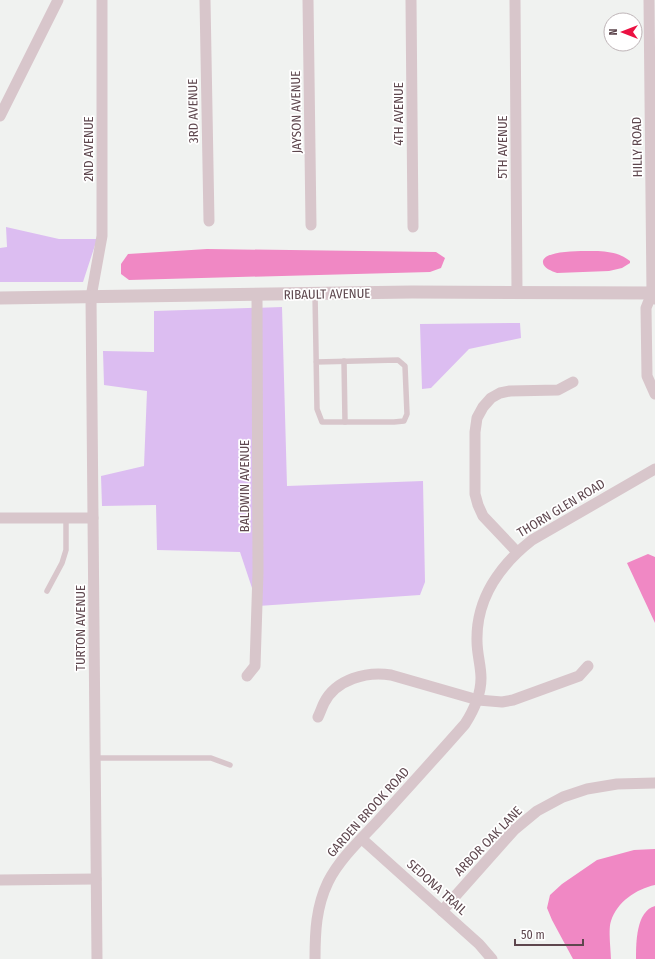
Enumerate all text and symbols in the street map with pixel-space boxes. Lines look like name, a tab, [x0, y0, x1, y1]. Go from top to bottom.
north arrow	[603, 12, 643, 52]
text: N	[607, 29, 620, 35]
street label: JAYSON AVENUE	[288, 71, 304, 153]
street label: 3RD AVENUE	[185, 79, 201, 143]
street label: 4TH AVENUE	[391, 82, 406, 146]
street label: 5TH AVENUE	[495, 115, 510, 179]
street label: 2ND AVENUE	[81, 116, 96, 182]
street label: HILLY ROAD	[629, 117, 645, 177]
street label: RIBAULT AVENUE	[284, 286, 370, 302]
street label: BALDWIN AVENUE	[237, 440, 252, 532]
street label: THORN GLEN ROAD	[514, 476, 608, 540]
street label: TURTON AVENUE	[73, 585, 88, 671]
street label: GARDEN BROOK ROAD	[324, 764, 412, 860]
street label: ARBOR OAK LANE	[451, 803, 525, 879]
street label: SEDONA TRAIL	[404, 856, 470, 918]
scale bar	[515, 921, 583, 947]
text: 50 m	[521, 928, 545, 942]

